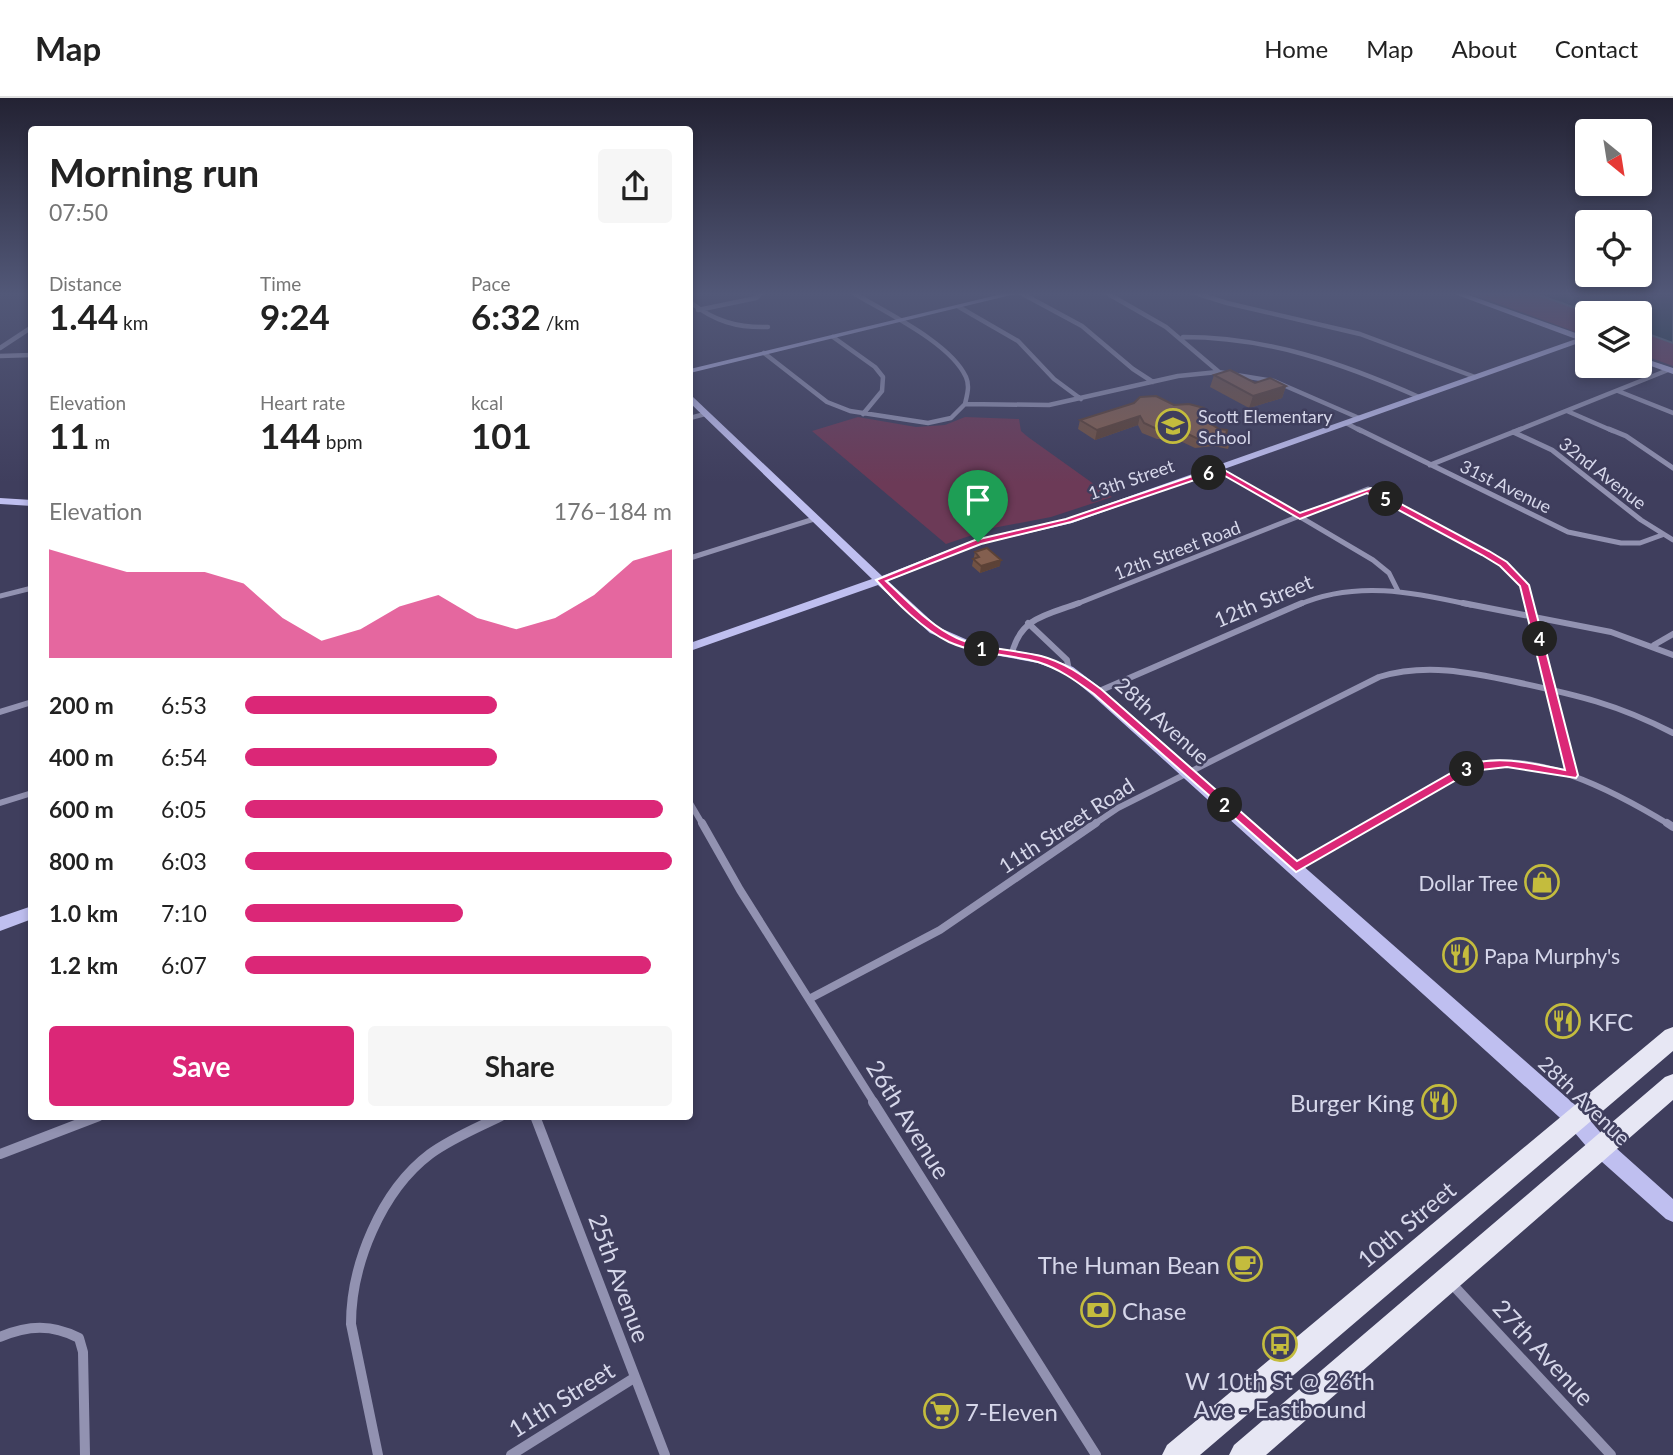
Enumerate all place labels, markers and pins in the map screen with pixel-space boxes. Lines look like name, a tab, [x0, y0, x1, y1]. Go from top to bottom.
place label: Scott Elementary School	[1198, 405, 1333, 448]
school or university icon: Scott Elementary School	[1154, 407, 1192, 445]
pin: 6	[1192, 456, 1226, 490]
pin	[948, 470, 1008, 542]
pin: 5	[1368, 482, 1404, 516]
pin: 4	[1522, 622, 1558, 656]
pin: 1	[964, 632, 1000, 666]
pin: 3	[1450, 752, 1484, 786]
pin: 2	[1208, 788, 1242, 822]
shop icon: Dollar Tree	[1523, 863, 1561, 901]
place label: Dollar Tree	[1418, 870, 1518, 895]
restaurant icon: Papa Murphy's	[1441, 936, 1479, 974]
place label: Papa Murphy's	[1484, 943, 1620, 968]
restaurant icon: KFC	[1544, 1002, 1582, 1040]
place label: KFC	[1588, 1007, 1633, 1036]
restaurant icon: Burger King	[1420, 1083, 1458, 1121]
place label: Burger King	[1290, 1088, 1414, 1117]
cafe icon: The Human Bean	[1226, 1245, 1264, 1283]
place label: The Human Bean	[1038, 1250, 1220, 1279]
bank icon: Chase	[1079, 1291, 1117, 1329]
place label: Chase	[1122, 1296, 1186, 1325]
bus stop icon: W 10th St @ 26th Ave - Eastbound	[1261, 1325, 1299, 1363]
place label: W 10th St @ 26th Ave - Eastbound	[1185, 1366, 1375, 1423]
supermarket icon: 7-Eleven	[922, 1392, 960, 1430]
place label: 7-Eleven	[965, 1397, 1058, 1426]

